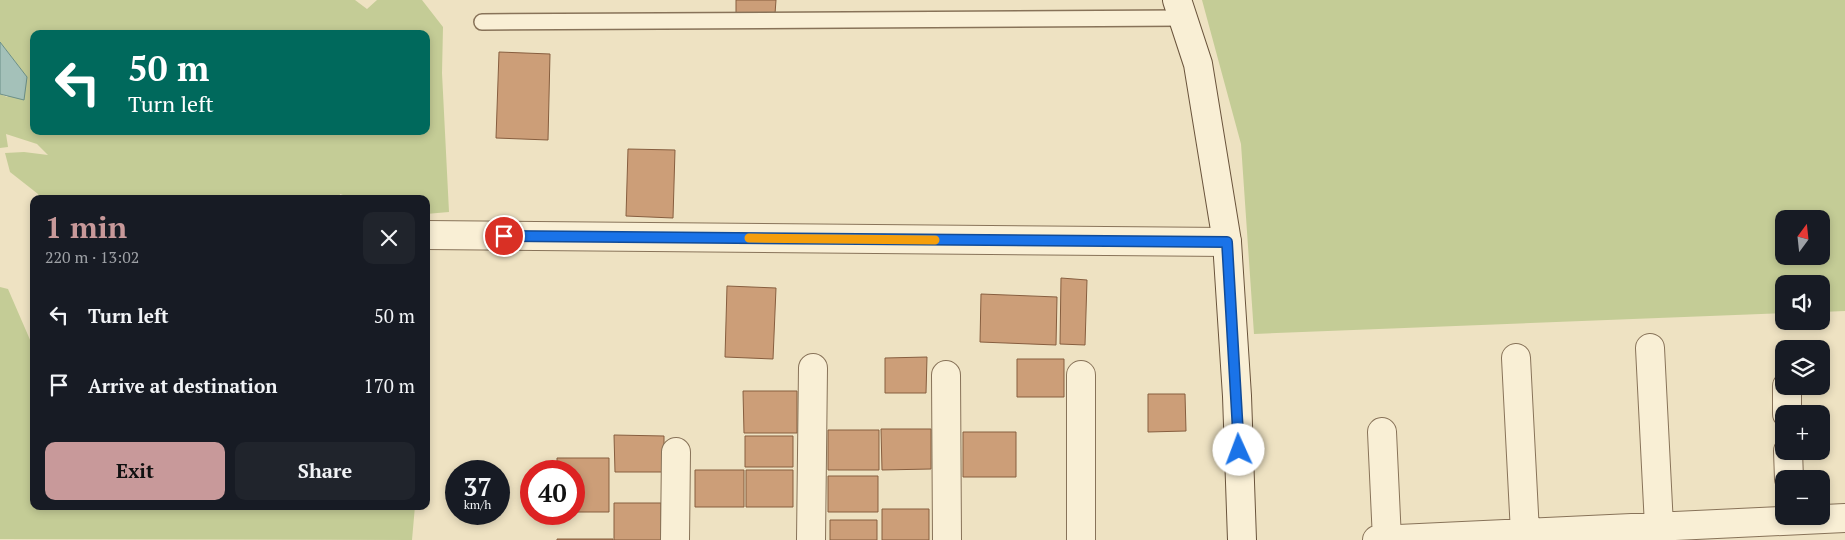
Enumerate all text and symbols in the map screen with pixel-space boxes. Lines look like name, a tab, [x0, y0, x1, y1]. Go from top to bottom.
text: 50 m	[128, 45, 209, 91]
icon: left	[45, 50, 110, 115]
text: Turn left	[128, 89, 214, 118]
text: 1 min	[45, 207, 127, 247]
north arrow	[1775, 210, 1830, 265]
map controls	[1775, 210, 1830, 525]
button: close	[363, 212, 415, 264]
pin	[483, 215, 525, 257]
icon: arrive	[490, 222, 518, 250]
text: 220 m · 13:02	[45, 246, 139, 268]
button: sound	[1775, 275, 1830, 330]
icon: left	[45, 301, 73, 329]
text: Turn left	[88, 303, 169, 328]
text: 50 m	[374, 303, 415, 328]
button: layers	[1775, 340, 1830, 395]
icon: arrive	[45, 371, 73, 399]
text: Arrive at destination	[88, 373, 277, 398]
text: 170 m	[364, 373, 415, 398]
button: +	[1775, 405, 1830, 460]
position arrow	[1212, 423, 1264, 475]
button: Exit	[45, 442, 225, 500]
button: Share	[235, 442, 415, 500]
speed limit sign: 40	[520, 460, 585, 525]
text: 37	[463, 470, 492, 503]
button: −	[1775, 470, 1830, 525]
text: km/h	[464, 497, 491, 512]

